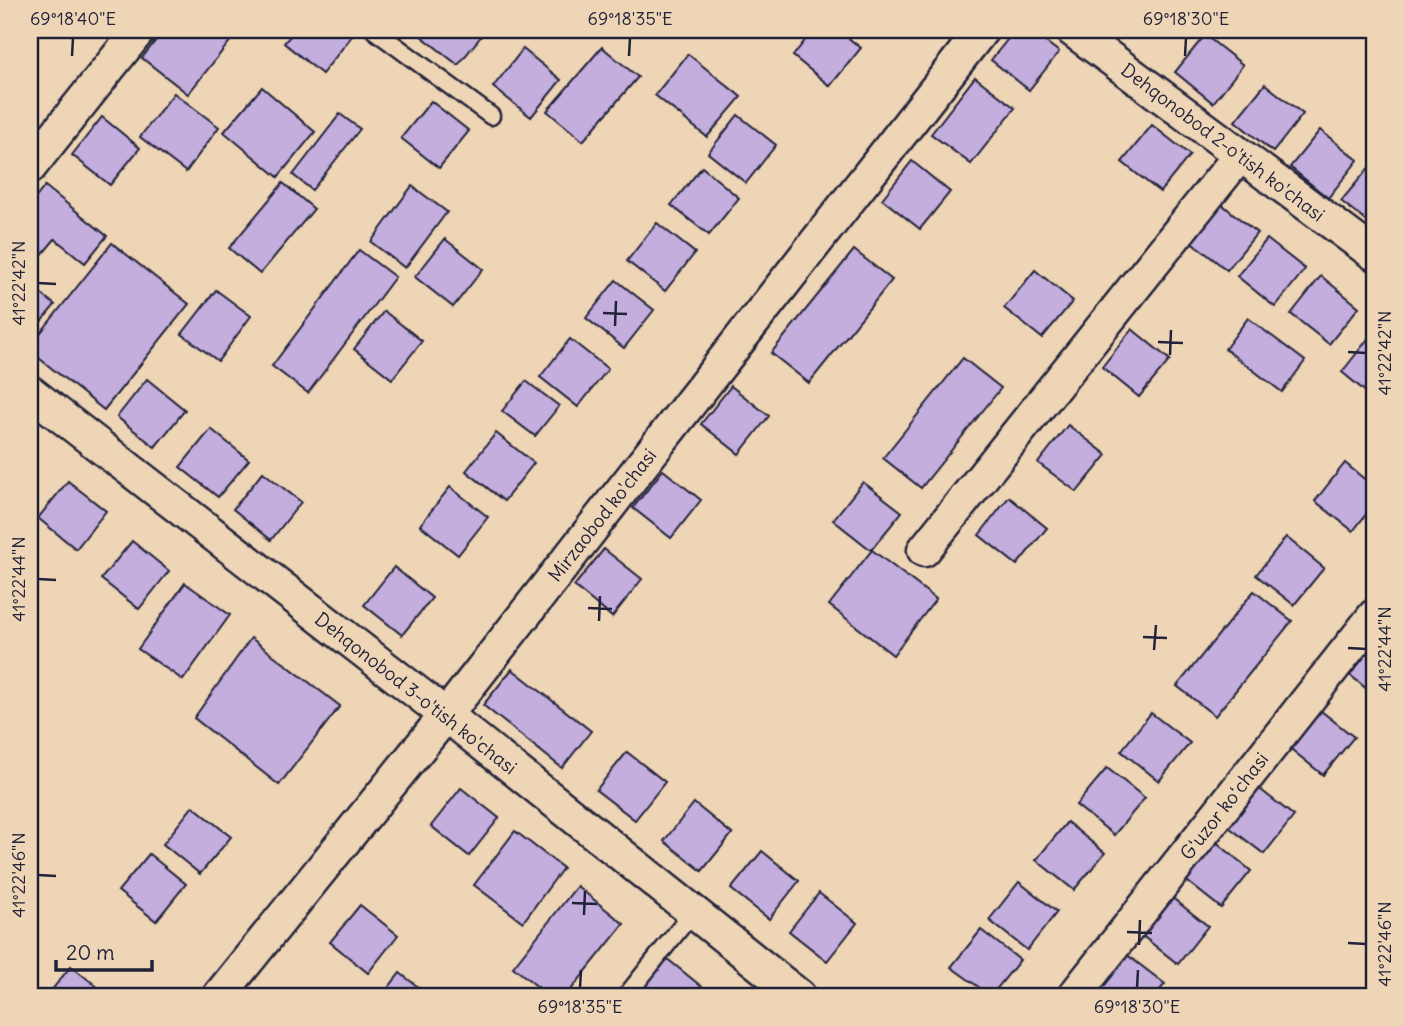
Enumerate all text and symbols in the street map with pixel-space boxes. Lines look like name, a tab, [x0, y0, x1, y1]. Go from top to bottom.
text: 69°18'40"E	[30, 7, 116, 30]
text: 69°18'35"E	[588, 7, 673, 30]
text: 69°18'30"E	[1143, 7, 1229, 30]
street label: Dehqonobod 2-o'tish ko'chasi	[1116, 58, 1330, 226]
text: 41°22'42"N	[7, 241, 30, 325]
text: 41°22'42"N	[1373, 311, 1396, 395]
street label: Mirzaobod ko'chasi	[543, 444, 661, 586]
text: 41°22'44"N	[7, 536, 30, 622]
text: 41°22'44"N	[1373, 606, 1396, 692]
street label: Dehqonobod 3-o'tish ko'chasi	[310, 607, 522, 779]
street label: Gʻuzor koʻchasi	[1175, 747, 1273, 865]
text: 41°22'46"N	[7, 832, 30, 918]
text: 41°22'46"N	[1373, 901, 1396, 987]
scale bar	[56, 928, 152, 972]
text: 20 m	[66, 939, 115, 966]
text: 69°18'35"E	[538, 995, 623, 1018]
text: 69°18'30"E	[1094, 995, 1180, 1018]

